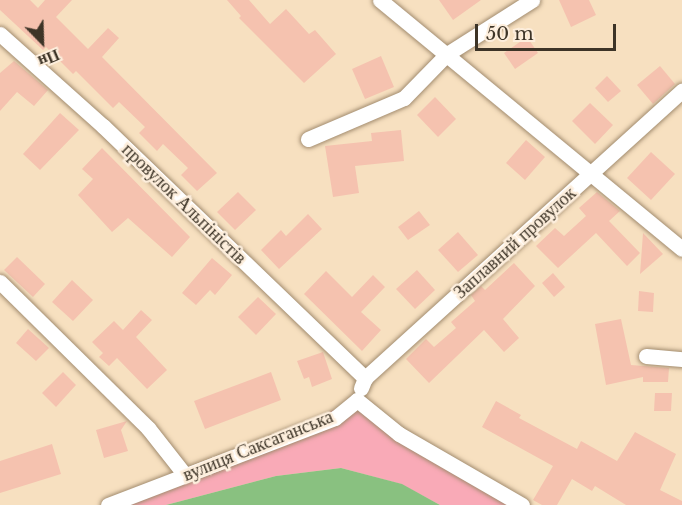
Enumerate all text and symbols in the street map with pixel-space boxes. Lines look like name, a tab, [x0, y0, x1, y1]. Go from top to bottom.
north arrow	[12, 12, 72, 72]
scale bar	[478, 12, 619, 50]
text: 50 m	[486, 23, 534, 45]
text: Пн	[35, 45, 63, 72]
street label: провулок Альпіністів	[117, 139, 251, 269]
street label: Заплавний провулок	[450, 183, 580, 303]
street label: вулиця Саксаганська	[180, 406, 336, 486]

